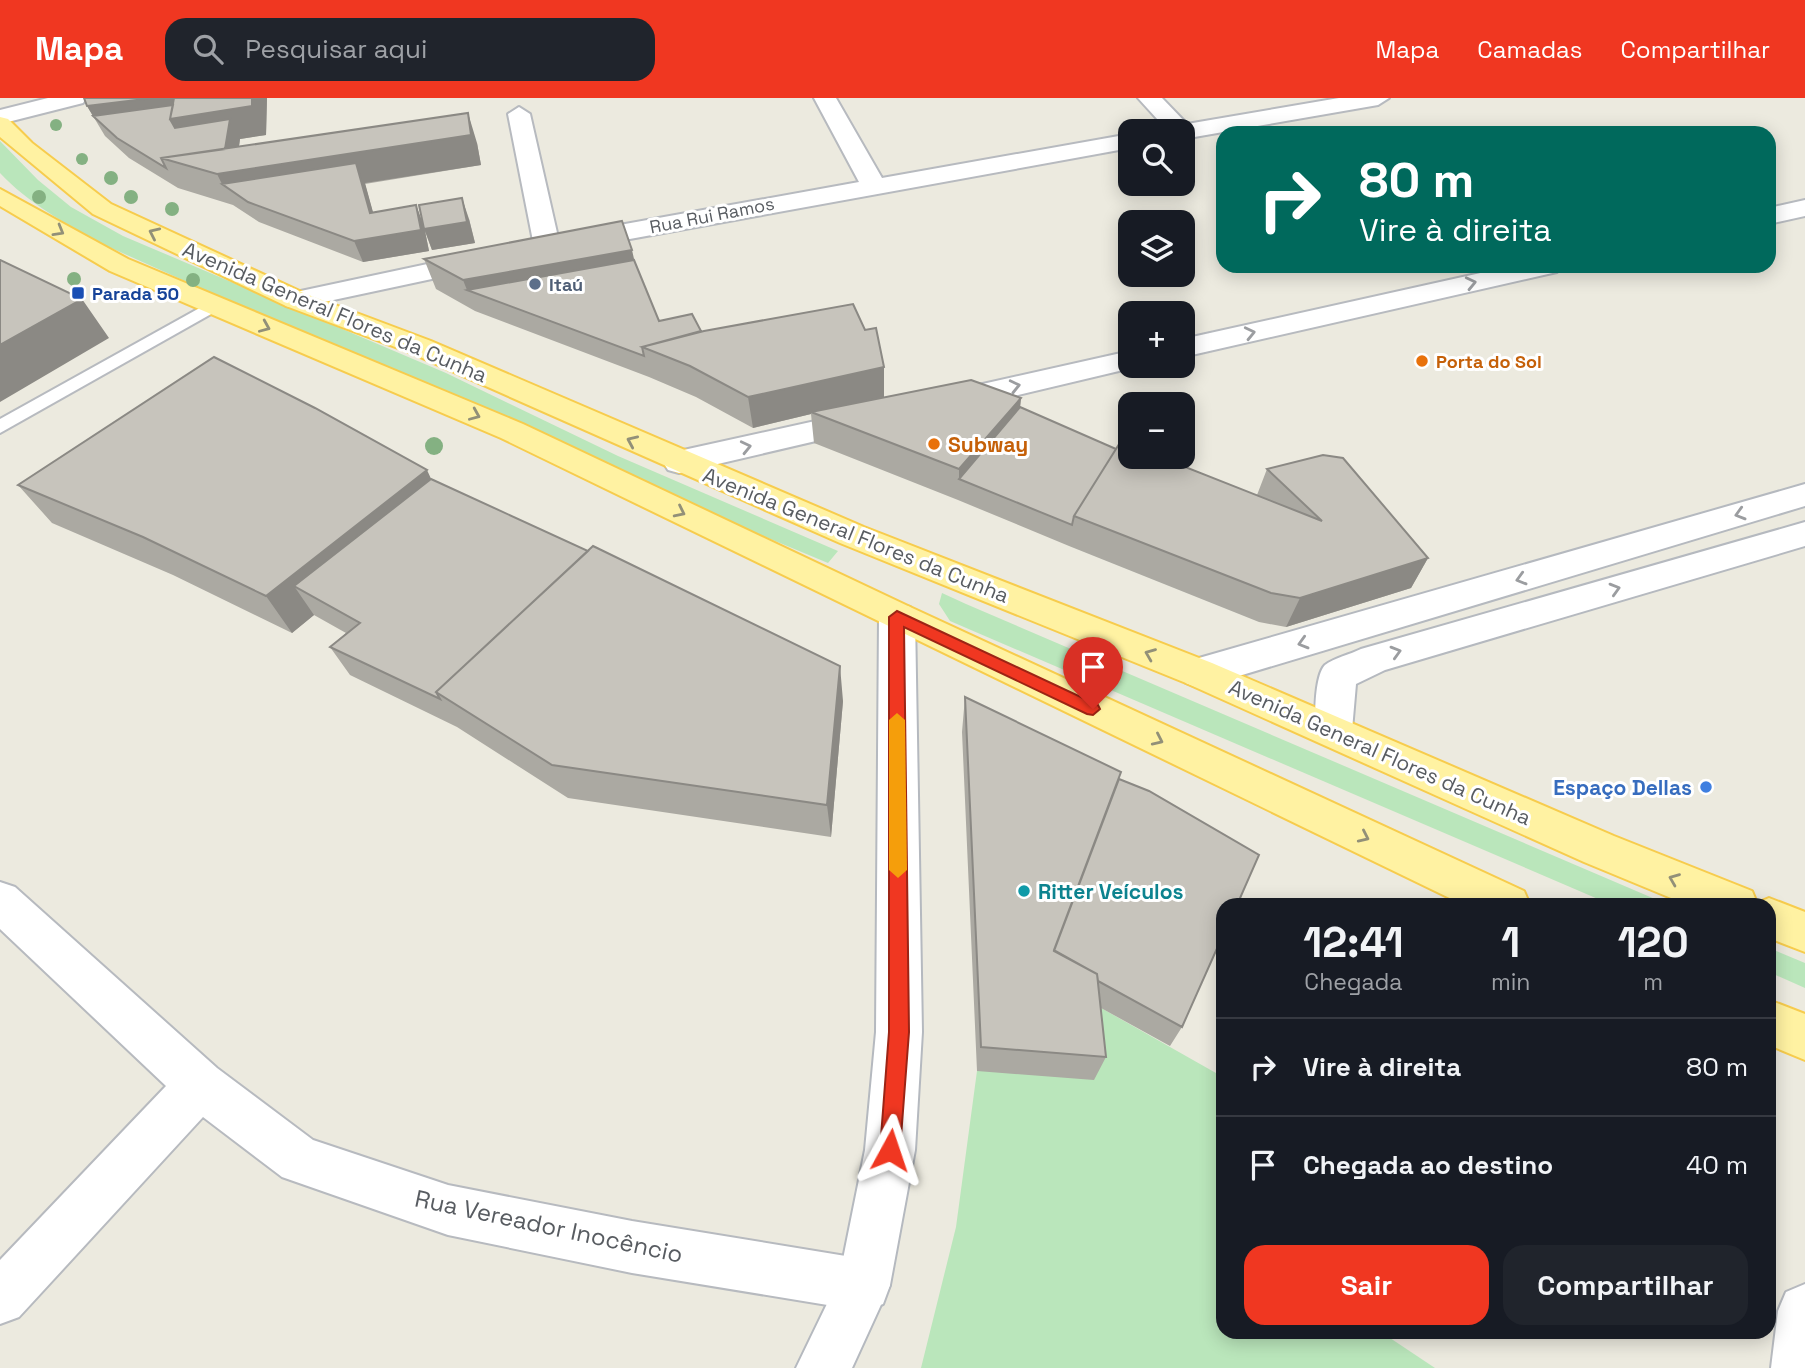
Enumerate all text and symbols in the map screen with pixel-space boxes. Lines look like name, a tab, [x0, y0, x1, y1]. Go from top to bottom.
search box	[165, 18, 655, 81]
text: Mapa	[35, 28, 123, 70]
icon: search	[189, 30, 227, 68]
text: Pesquisar aqui	[245, 32, 427, 66]
text: Mapa	[1375, 34, 1439, 65]
text: Camadas	[1477, 34, 1582, 65]
text: Compartilhar	[1620, 34, 1770, 65]
map controls	[1118, 119, 1195, 469]
button: search	[1118, 119, 1195, 196]
text: 80 m	[1359, 149, 1474, 211]
icon: right	[1244, 154, 1335, 245]
street label: Rua Rui Ramos	[648, 192, 776, 238]
button: layers	[1118, 210, 1195, 287]
text: Vire à direita	[1359, 210, 1552, 250]
one-way arrow	[52, 222, 65, 235]
one-way arrow	[148, 228, 161, 242]
street label: Avenida General Flores da Cunha	[179, 235, 491, 389]
place label: Itaú	[549, 273, 583, 296]
marker: Itaú	[527, 276, 543, 292]
one-way arrow	[1465, 277, 1477, 292]
place label: Parada 50	[92, 282, 179, 305]
marker: Parada 50	[70, 285, 86, 301]
button: +	[1118, 301, 1195, 378]
one-way arrow	[258, 318, 270, 332]
one-way arrow	[1244, 327, 1256, 342]
place label: Porta do Sol	[1436, 350, 1542, 373]
marker: Porta do Sol	[1414, 353, 1430, 369]
one-way arrow	[1009, 380, 1021, 395]
button: −	[1118, 392, 1195, 469]
one-way arrow	[467, 407, 480, 421]
place label: Subway	[948, 431, 1028, 458]
one-way arrow	[626, 435, 639, 449]
marker: Subway	[926, 436, 942, 452]
one-way arrow	[739, 441, 751, 456]
street label: Avenida General Flores da Cunha	[699, 461, 1013, 609]
one-way arrow	[673, 504, 685, 518]
one-way arrow	[1734, 506, 1746, 521]
one-way arrow	[1516, 570, 1528, 585]
one-way arrow	[1609, 583, 1621, 597]
one-way arrow	[1297, 634, 1309, 649]
pin	[1063, 637, 1123, 709]
one-way arrow	[1390, 646, 1402, 660]
icon: arrive	[1074, 648, 1112, 686]
one-way arrow	[1144, 648, 1156, 662]
street label: Avenida General Flores da Cunha	[1225, 673, 1535, 831]
one-way arrow	[1151, 732, 1163, 746]
place label: Espaço Dellas	[1553, 774, 1692, 801]
marker: Espaço Dellas	[1698, 779, 1714, 795]
one-way arrow	[1357, 828, 1369, 842]
one-way arrow	[1668, 873, 1681, 887]
place label: Ritter Veículos	[1038, 878, 1184, 905]
marker: Ritter Veículos	[1016, 883, 1032, 899]
text: 12:41	[1303, 916, 1404, 969]
text: 1	[1501, 916, 1520, 969]
text: 120	[1618, 916, 1689, 969]
text: Chegada	[1304, 967, 1403, 997]
text: min	[1491, 967, 1530, 997]
text: m	[1643, 967, 1663, 997]
icon: right	[1244, 1048, 1282, 1086]
text: Vire à direita	[1303, 1050, 1461, 1084]
text: 80 m	[1686, 1050, 1748, 1084]
position arrow	[853, 1113, 927, 1187]
icon: arrive	[1244, 1146, 1282, 1184]
text: Chegada ao destino	[1303, 1148, 1553, 1182]
text: 40 m	[1686, 1148, 1748, 1182]
street label: Rua Vereador Inocêncio	[412, 1182, 686, 1270]
button: Sair	[1244, 1245, 1489, 1325]
button: Compartilhar	[1503, 1245, 1748, 1325]

